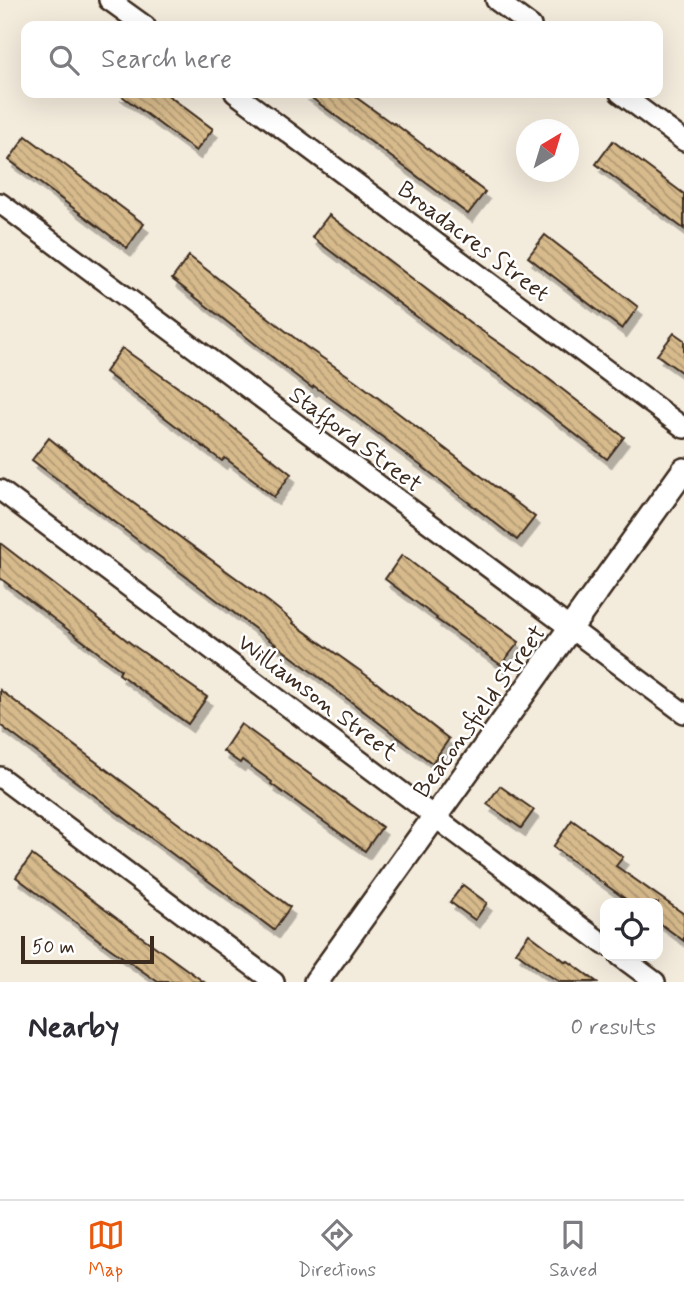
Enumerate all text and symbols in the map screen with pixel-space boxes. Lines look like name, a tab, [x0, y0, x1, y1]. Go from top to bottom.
search box	[21, 21, 663, 98]
icon: search	[45, 41, 83, 79]
text: Search here	[101, 43, 232, 77]
north arrow	[516, 119, 579, 182]
street label: Broadacres Street	[391, 175, 556, 310]
street label: Stafford Street	[281, 380, 428, 502]
street label: Beaconsfield Street	[407, 619, 553, 805]
street label: Williamson Street	[231, 628, 403, 769]
map controls	[600, 898, 663, 961]
button: locate	[600, 898, 663, 961]
scale bar	[21, 933, 154, 965]
text: 50 m	[32, 935, 75, 960]
text: Nearby	[28, 1008, 119, 1047]
text: 0 results	[570, 1013, 656, 1043]
tab: Map	[87, 1216, 125, 1283]
tab: Directions	[298, 1216, 376, 1283]
tab: Saved	[549, 1216, 597, 1283]

